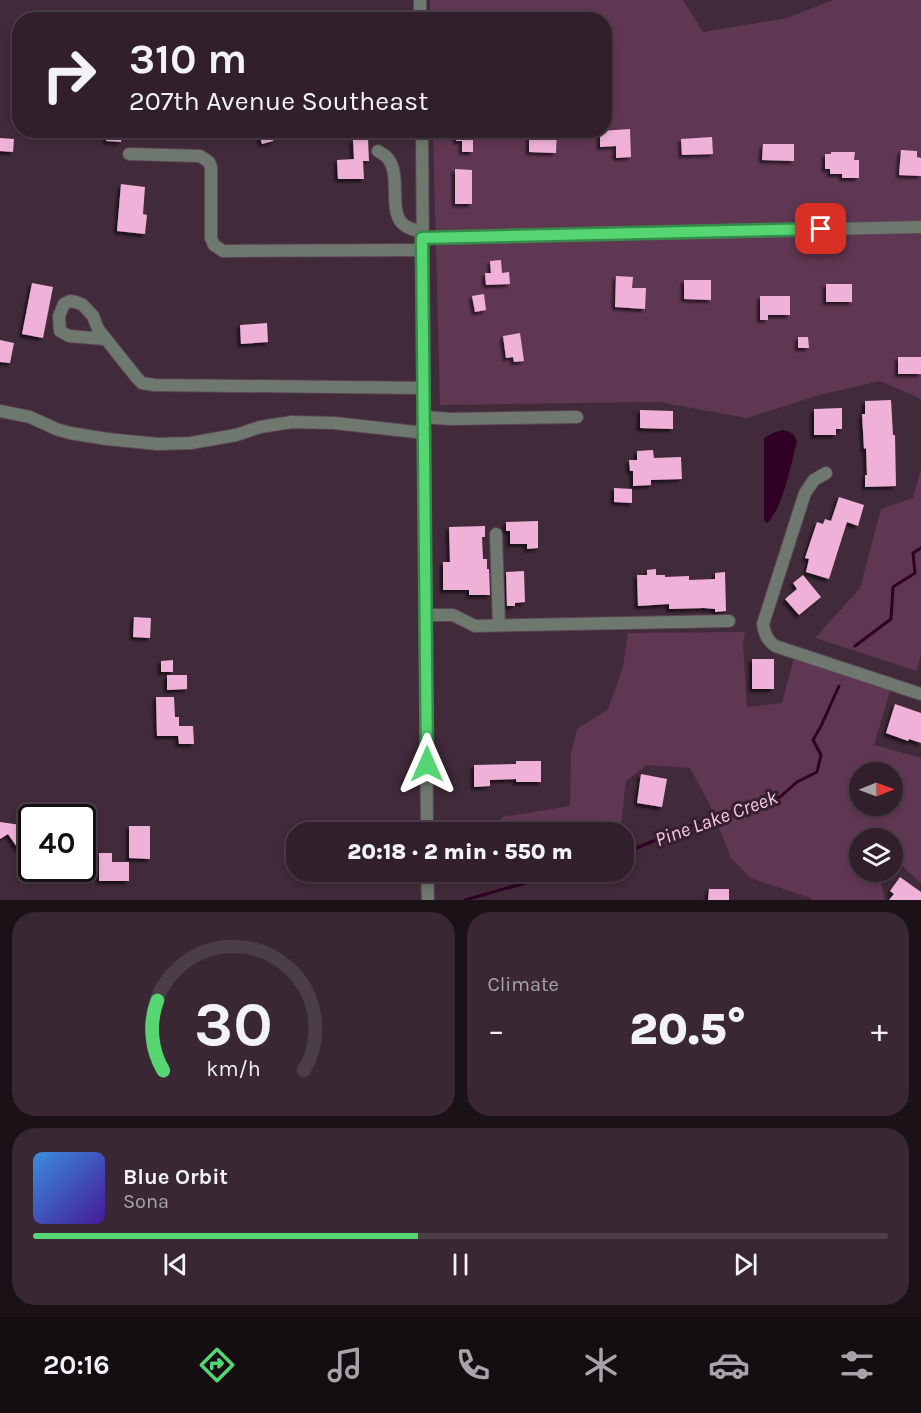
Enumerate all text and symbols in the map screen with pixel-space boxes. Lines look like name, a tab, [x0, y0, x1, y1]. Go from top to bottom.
text: 310 m	[129, 34, 247, 84]
icon: right	[30, 36, 108, 114]
text: 207th Avenue Southeast	[129, 85, 428, 117]
pin	[795, 203, 846, 254]
icon: arrive	[804, 212, 837, 245]
position arrow	[395, 732, 459, 796]
north arrow	[849, 762, 903, 816]
map controls	[849, 762, 903, 882]
water label: Pine Lake Creek	[652, 785, 781, 851]
speed limit sign: 40	[18, 804, 96, 882]
button: layers	[849, 828, 903, 882]
text: 20:18 · 2 min · 550 m	[347, 839, 573, 865]
text: Climate	[488, 973, 559, 996]
text: 30	[194, 988, 272, 1061]
text: 20.5°	[629, 1003, 746, 1055]
text: −	[488, 1011, 505, 1049]
text: +	[871, 1011, 888, 1049]
text: km/h	[206, 1056, 260, 1081]
text: Blue Orbit	[123, 1164, 228, 1190]
text: Sona	[123, 1190, 169, 1213]
icon: previous	[159, 1248, 192, 1281]
icon: pause	[444, 1248, 477, 1281]
icon: next	[729, 1248, 762, 1281]
icon: directions	[196, 1344, 238, 1386]
icon: music	[324, 1344, 366, 1386]
icon: phone	[452, 1344, 494, 1386]
icon: climate	[580, 1344, 622, 1386]
icon: car	[708, 1344, 750, 1386]
icon: filters	[836, 1344, 878, 1386]
text: 20:16	[43, 1349, 110, 1381]

